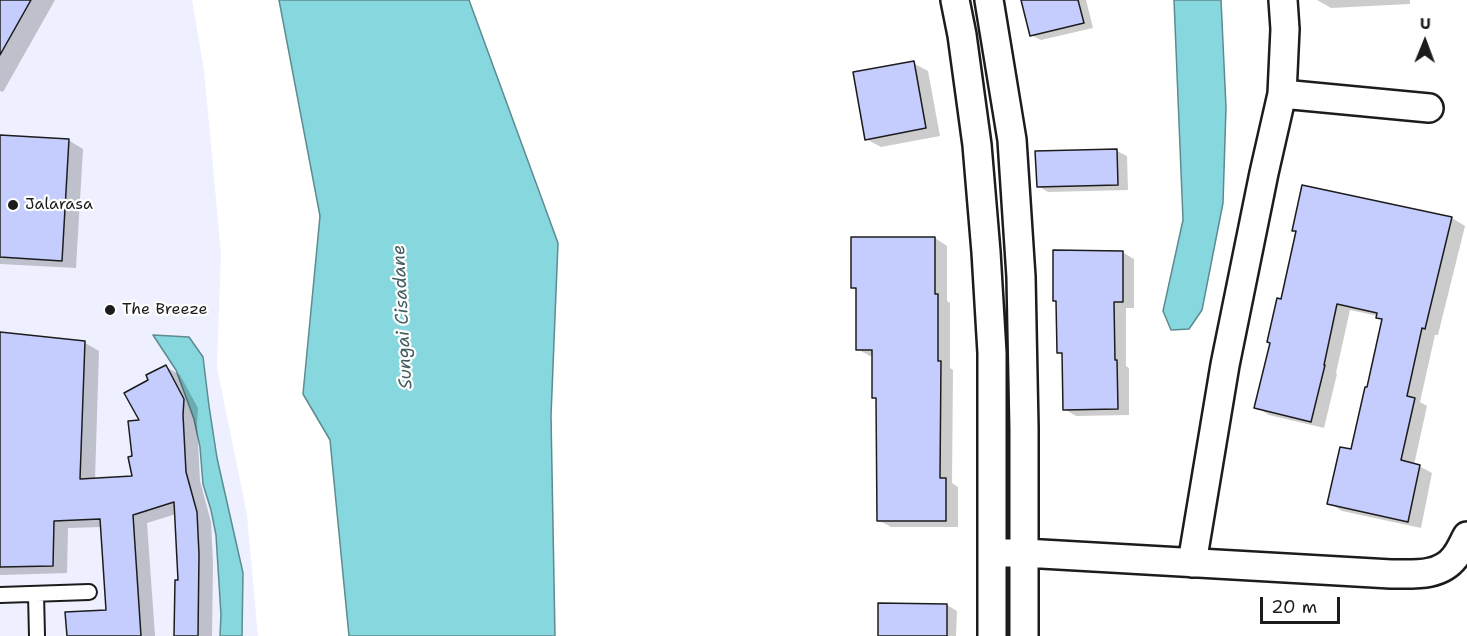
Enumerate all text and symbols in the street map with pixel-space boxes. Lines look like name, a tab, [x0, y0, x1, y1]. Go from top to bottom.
north arrow	[1395, 12, 1455, 72]
text: U	[1420, 13, 1431, 34]
place label: Jalarasa	[25, 195, 93, 215]
marker: Jalarasa	[6, 198, 20, 212]
water label: Sungai Cisadane	[388, 244, 418, 390]
place label: The Breeze	[122, 300, 207, 320]
marker: The Breeze	[103, 303, 117, 317]
scale bar	[1263, 585, 1342, 623]
text: 20 m	[1271, 595, 1317, 619]

